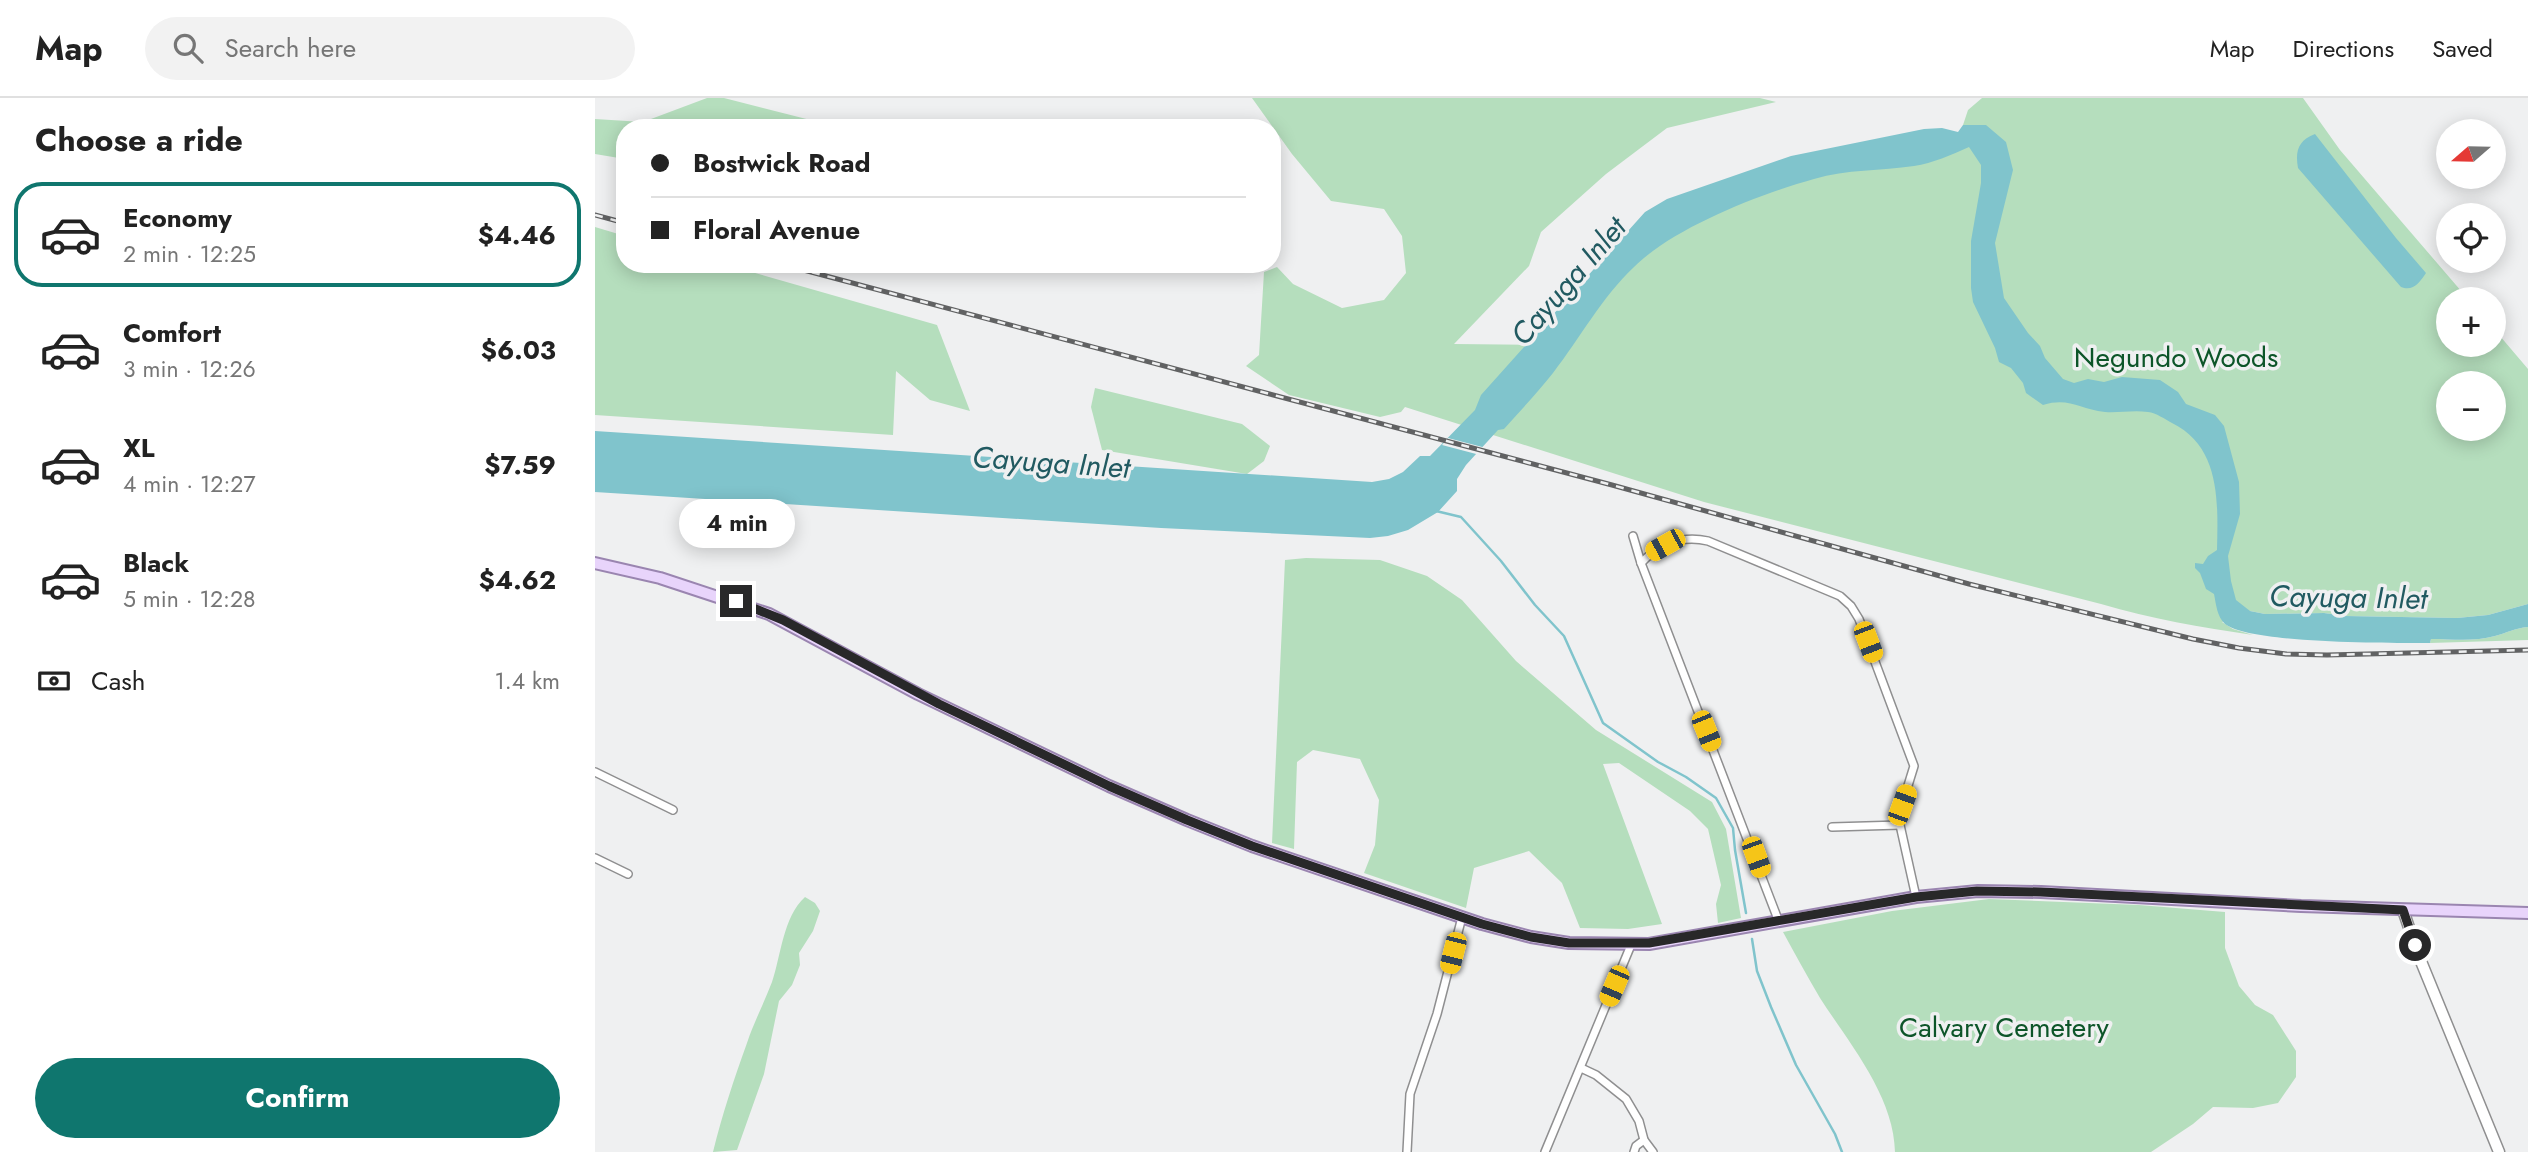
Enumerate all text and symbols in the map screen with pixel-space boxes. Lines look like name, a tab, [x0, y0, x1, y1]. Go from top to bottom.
search box	[145, 17, 635, 80]
text: Map	[35, 25, 103, 72]
icon: search	[169, 29, 207, 67]
text: Search here	[225, 29, 356, 67]
text: Map	[2210, 31, 2255, 66]
text: Directions	[2293, 31, 2394, 66]
text: Saved	[2432, 31, 2493, 66]
text: Choose a ride	[35, 117, 243, 163]
north arrow	[2436, 119, 2506, 189]
map controls	[2436, 119, 2506, 441]
text: Bostwick Road	[693, 144, 871, 182]
text: Economy	[123, 199, 232, 237]
icon: car	[39, 203, 102, 266]
button: locate	[2436, 203, 2506, 273]
water label: Cayuga Inlet	[1500, 206, 1637, 355]
text: Floral Avenue	[693, 211, 860, 249]
text: $4.46	[478, 216, 556, 254]
text: 2 min · 12:25	[123, 237, 256, 271]
button: +	[2436, 287, 2506, 357]
text: Comfort	[123, 314, 221, 352]
icon: car	[39, 318, 102, 381]
text: $6.03	[481, 331, 556, 369]
park label: Negundo Woods	[2074, 337, 2278, 378]
text: 3 min · 12:26	[123, 352, 256, 386]
button: −	[2436, 371, 2506, 441]
text: XL	[123, 429, 155, 467]
icon: car	[39, 433, 102, 496]
water label: Cayuga Inlet	[971, 435, 1133, 489]
text: $7.59	[484, 446, 556, 484]
text: 4 min · 12:27	[123, 467, 256, 501]
callout: 4 min	[678, 500, 794, 548]
text: 4 min	[706, 506, 768, 540]
car	[1642, 526, 1689, 564]
text: Black	[123, 544, 189, 582]
icon: car	[39, 548, 102, 611]
text: $4.62	[479, 561, 556, 599]
water label: Cayuga Inlet	[2269, 574, 2429, 620]
text: 5 min · 12:28	[123, 582, 256, 616]
route end	[720, 585, 752, 617]
car	[1851, 619, 1886, 665]
icon: cash	[35, 662, 73, 700]
text: Cash	[91, 662, 145, 700]
text: 1.4 km	[494, 664, 560, 698]
car	[1689, 708, 1724, 754]
car	[1885, 782, 1920, 828]
car	[1739, 834, 1774, 880]
route start	[2399, 929, 2431, 961]
car	[1438, 930, 1469, 976]
car	[1597, 963, 1632, 1009]
park label: Calvary Cemetery	[1899, 1007, 2110, 1048]
button: Confirm	[35, 1058, 560, 1138]

